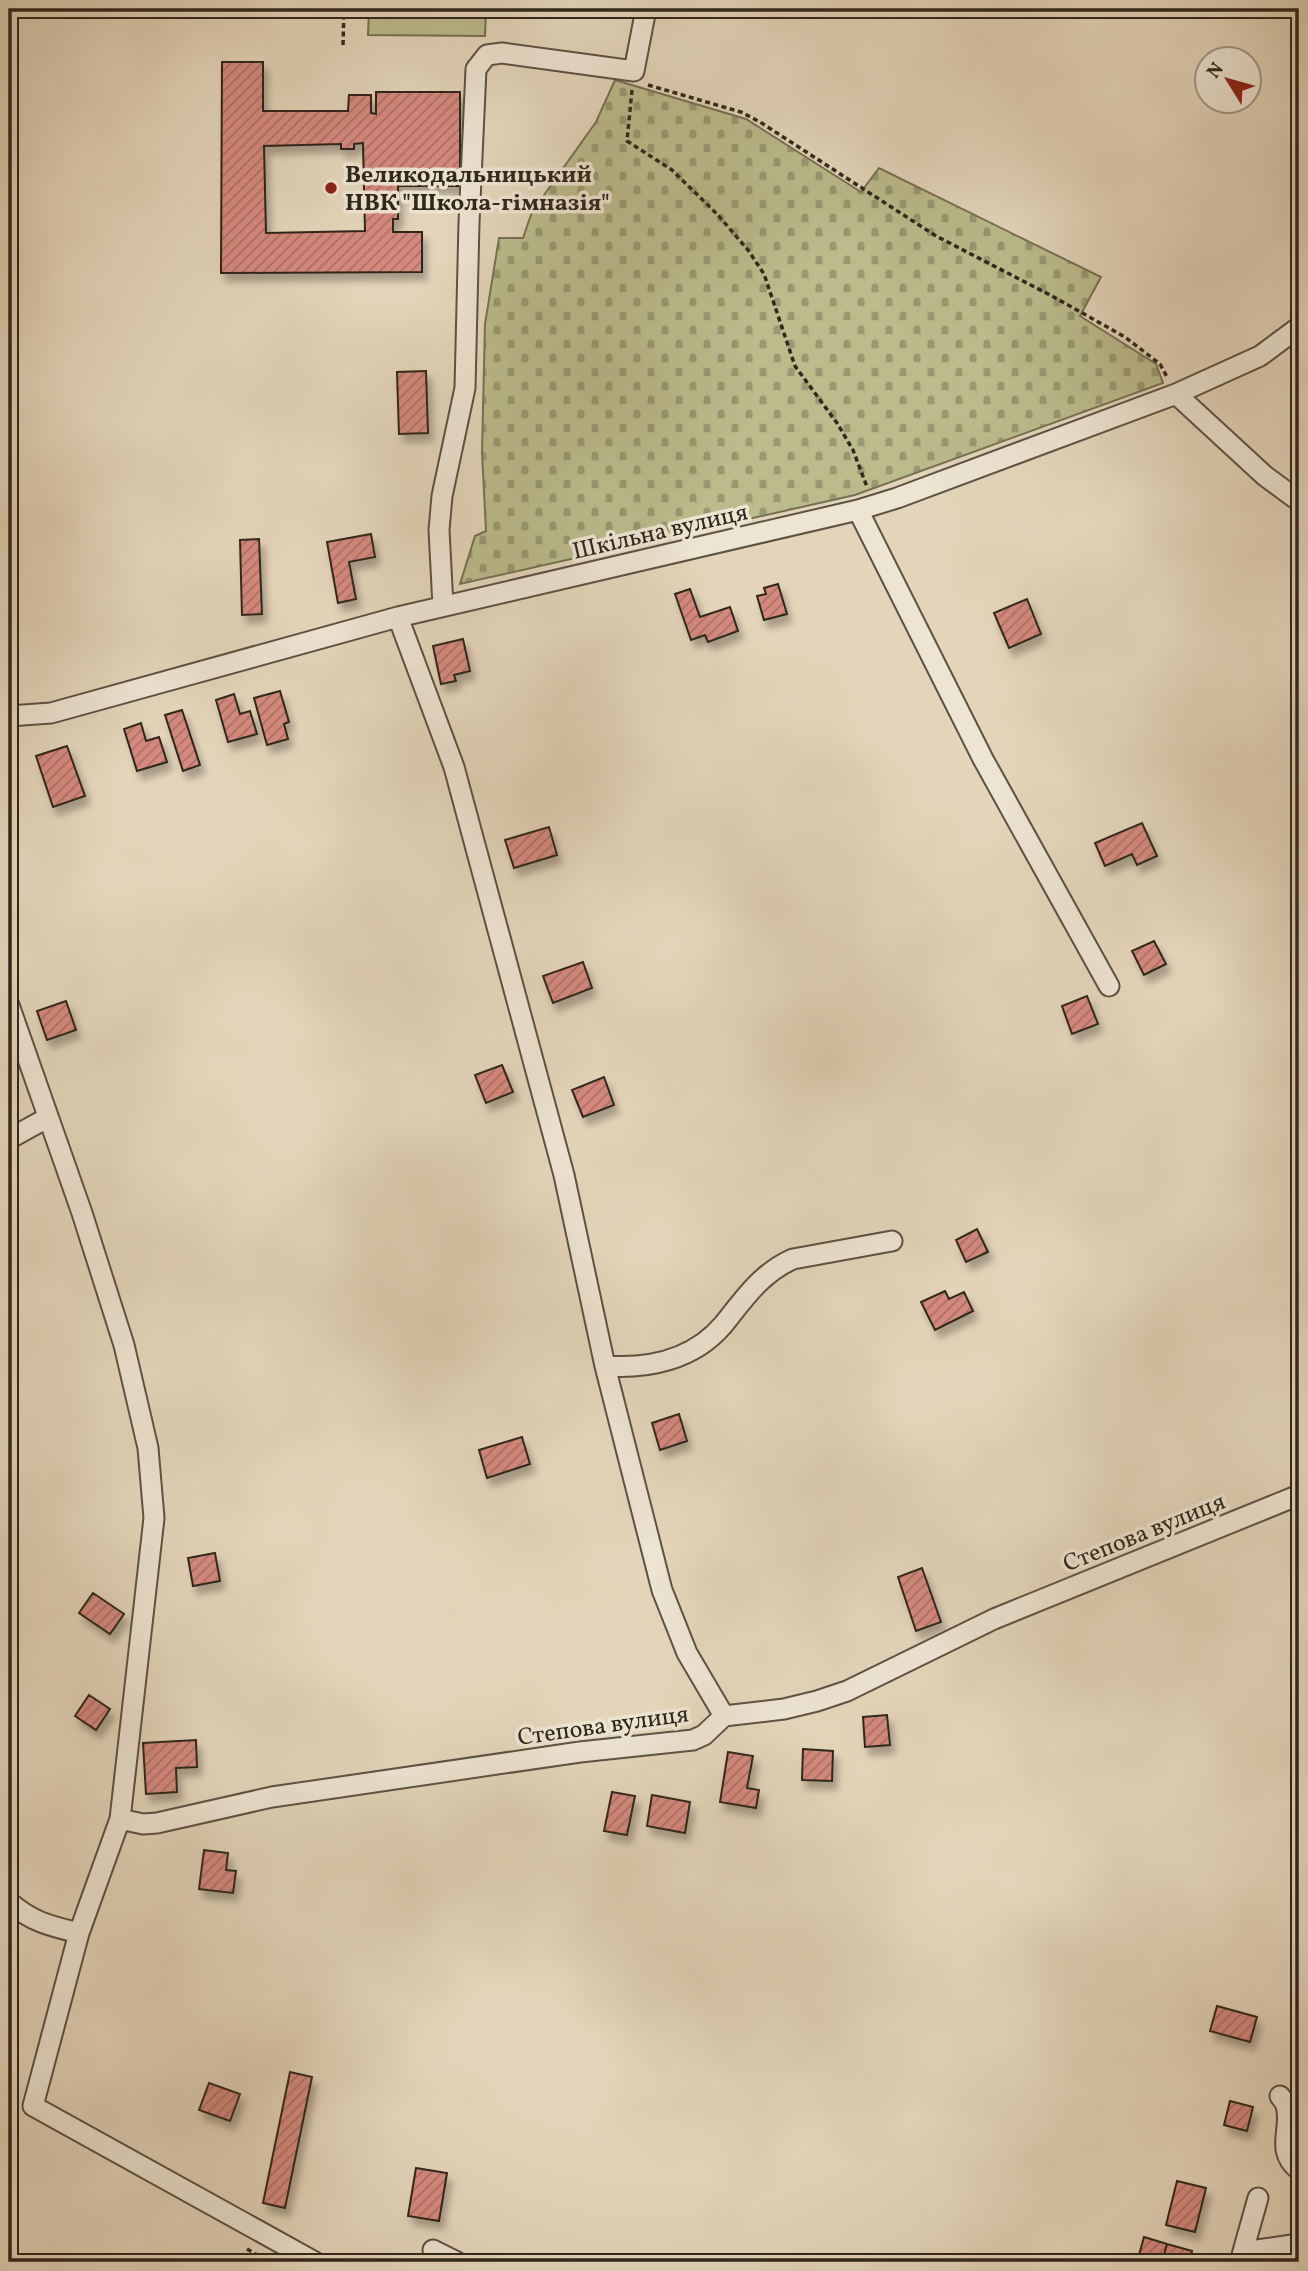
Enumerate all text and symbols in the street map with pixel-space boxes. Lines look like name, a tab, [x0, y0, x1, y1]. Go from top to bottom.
north arrow	[1192, 46, 1262, 116]
text: N	[1201, 57, 1231, 84]
place label: Великодальницький НВК "Школа-гімназія"	[345, 159, 610, 221]
marker: Великодальницький НВК "Школа-гімназія"	[323, 180, 339, 196]
street label: Шкільна вулиця	[569, 496, 751, 570]
street label: Степова вулиця	[1058, 1486, 1231, 1582]
street label: Степова вулиця	[516, 1698, 691, 1756]

